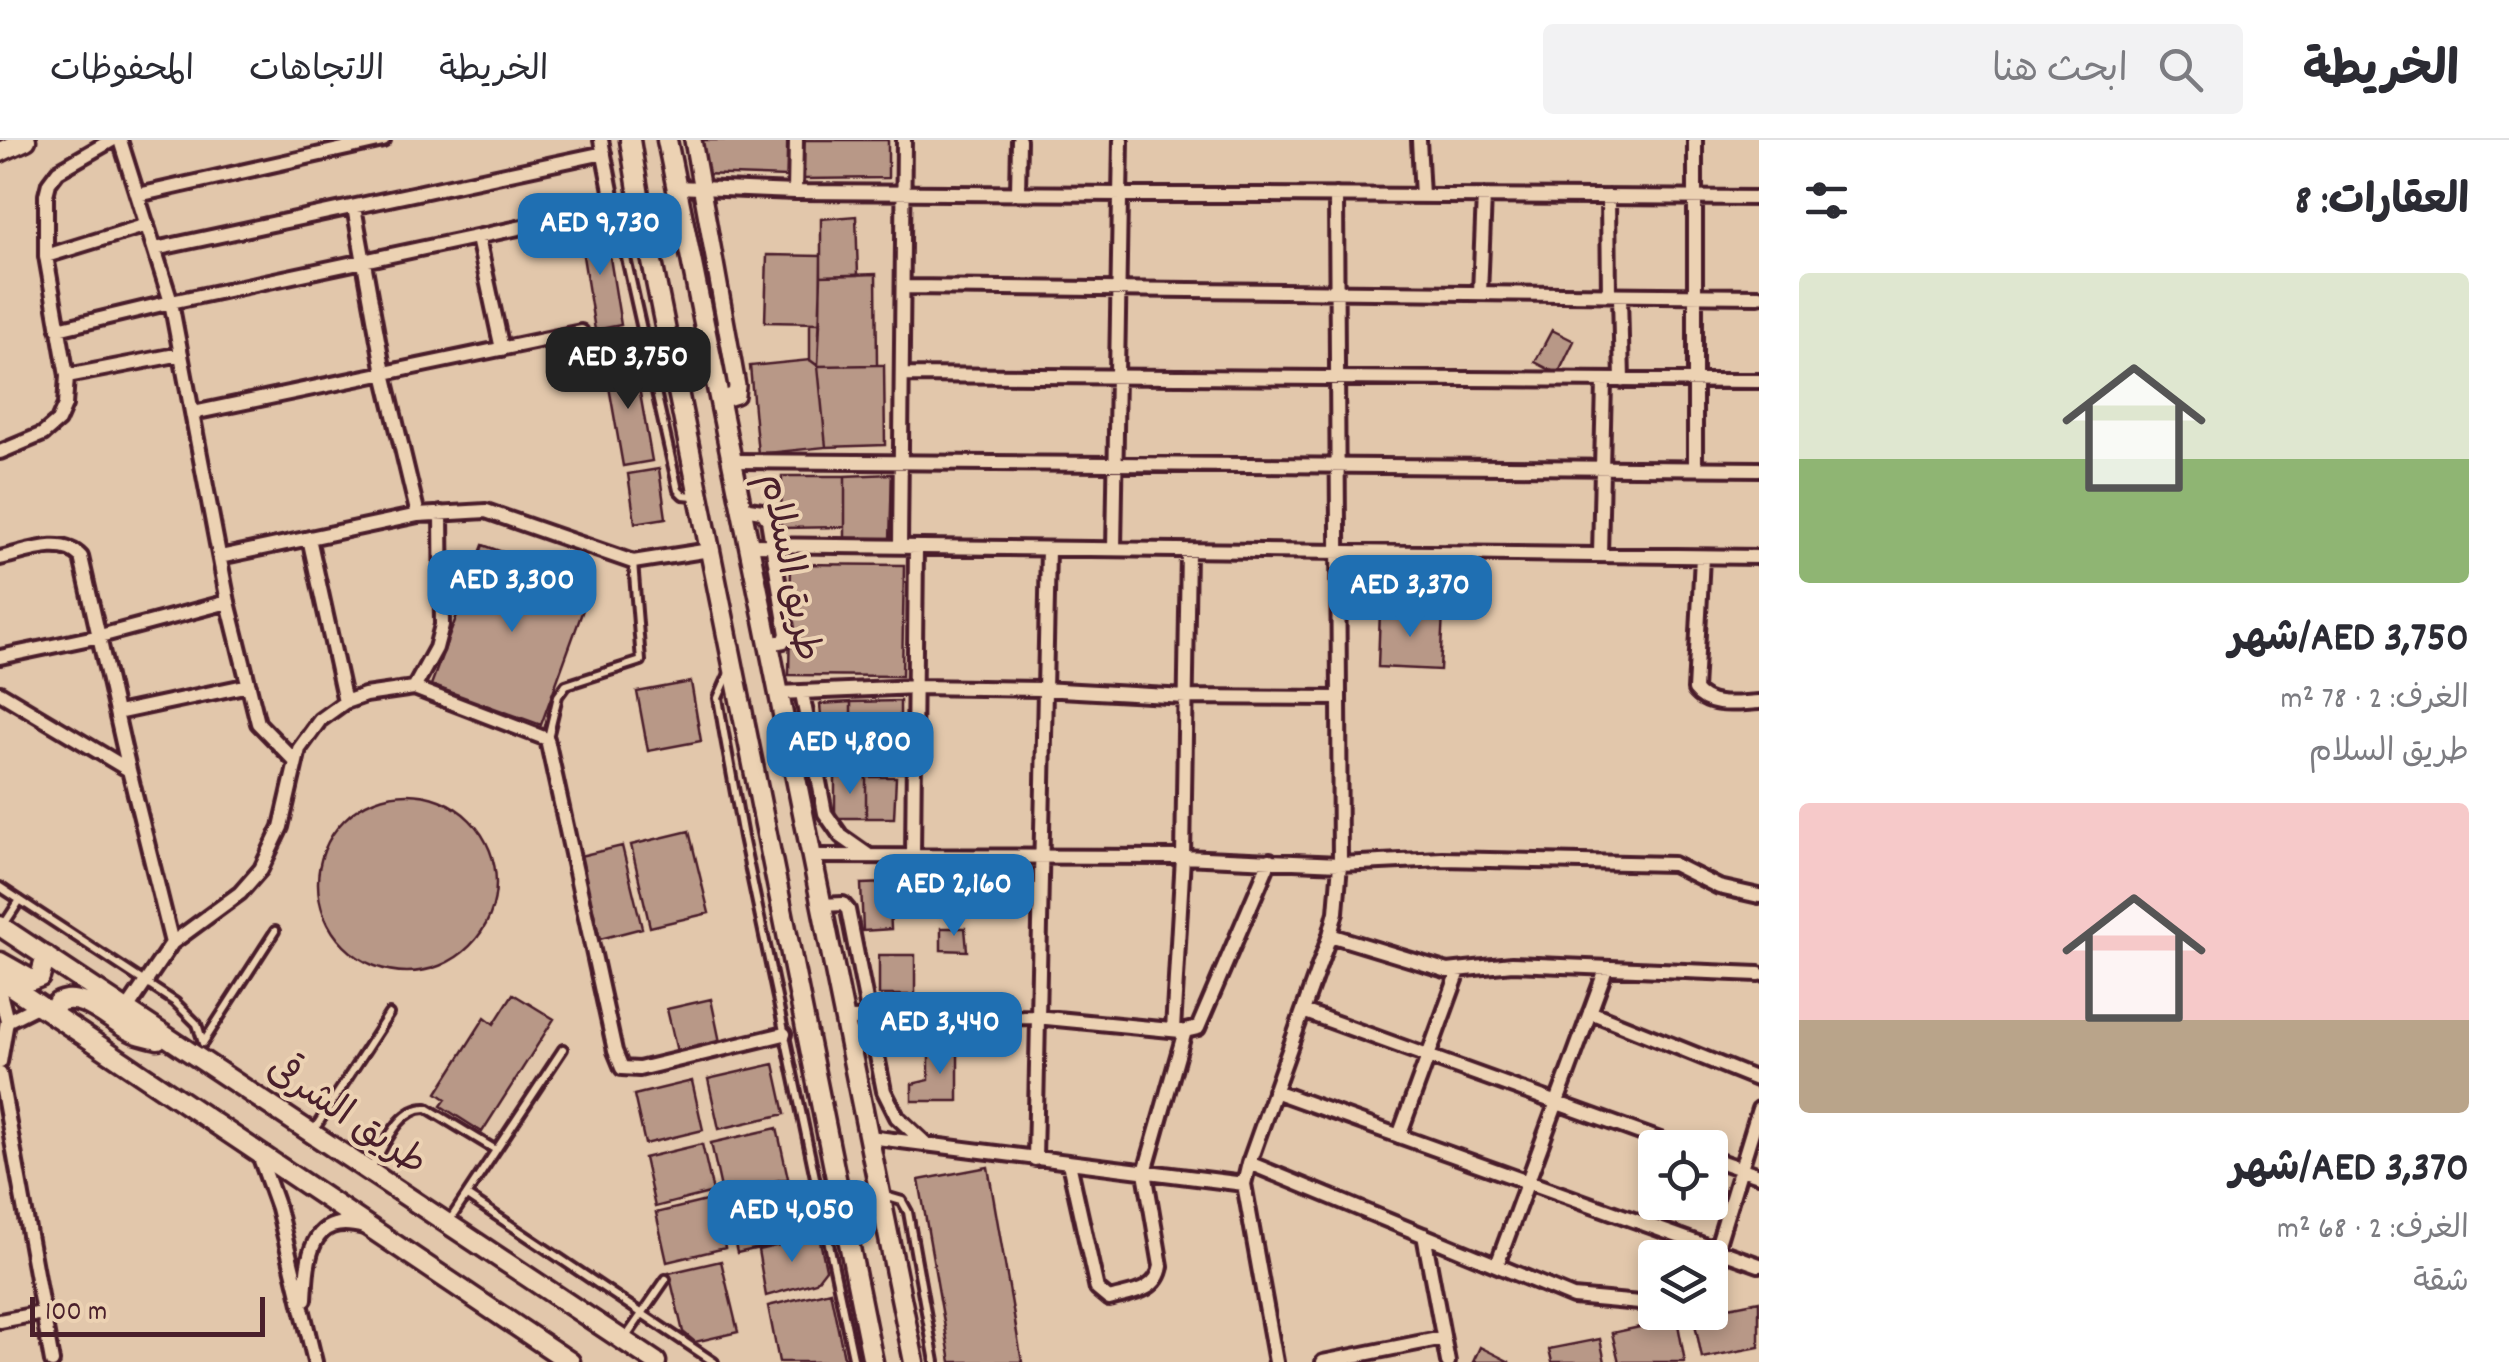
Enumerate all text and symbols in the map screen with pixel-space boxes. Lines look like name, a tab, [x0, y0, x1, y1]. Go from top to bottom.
search box	[1543, 24, 2243, 114]
text: الخريطة	[2303, 39, 2459, 108]
icon: search	[2153, 42, 2208, 97]
text: ابحث هنا	[1992, 45, 2128, 100]
text: المحفوظات	[50, 47, 194, 97]
text: الاتجاهات	[249, 47, 384, 97]
text: الخريطة	[439, 47, 548, 97]
icon: filters	[1799, 173, 1854, 228]
text: العقارات: 8	[2295, 174, 2469, 234]
pin: AED 9,730	[486, 193, 714, 278]
text: AED 9,730	[540, 202, 660, 248]
pin: AED 3,750	[514, 327, 742, 412]
text: AED 3,750	[568, 336, 688, 382]
icon: home	[2044, 338, 2224, 518]
street label: طريق السلام	[742, 469, 832, 667]
pin: AED 3,300	[398, 550, 626, 635]
pin: AED 3,370	[1296, 555, 1524, 640]
text: AED 3,300	[449, 559, 575, 605]
text: AED 3,370	[1350, 564, 1470, 610]
text: AED 3,750/شهر	[2229, 611, 2469, 671]
text: الغرف: 2 · 78 m²	[2281, 678, 2469, 724]
pin: AED 4,800	[736, 712, 964, 797]
text: AED 4,800	[789, 721, 911, 767]
text: طريق السلام	[2309, 731, 2469, 777]
pin: AED 2,160	[840, 854, 1068, 939]
text: AED 2,160	[896, 863, 1012, 909]
icon: home	[2044, 868, 2224, 1048]
pin: AED 3,440	[826, 992, 1054, 1077]
text: AED 3,440	[880, 1001, 1000, 1047]
street label: طريق الشرقى	[254, 1043, 437, 1192]
map controls	[1638, 1130, 1728, 1330]
button: locate	[1638, 1130, 1728, 1220]
text: AED 3,370/شهر	[2230, 1141, 2469, 1201]
pin: AED 4,050	[678, 1180, 906, 1265]
text: AED 4,050	[730, 1189, 854, 1235]
text: الغرف: 2 · 68 m²	[2277, 1208, 2469, 1254]
button: layers	[1638, 1240, 1728, 1330]
text: شقة	[2413, 1261, 2469, 1307]
scale bar	[30, 1292, 265, 1336]
text: 100 m	[45, 1294, 107, 1334]

